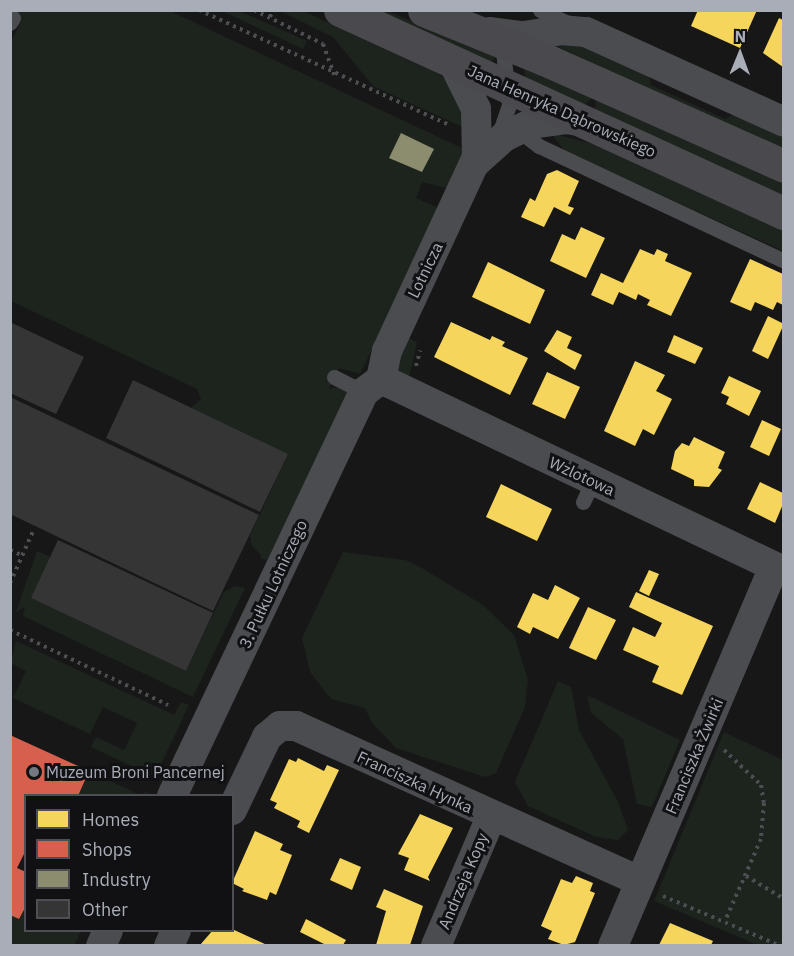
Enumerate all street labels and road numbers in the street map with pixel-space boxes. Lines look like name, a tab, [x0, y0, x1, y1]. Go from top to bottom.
street label: Jana Henryka Dąbrowskiego	[465, 61, 659, 161]
street label: Lotnicza	[403, 239, 447, 301]
street label: Wzlotowa	[546, 453, 618, 499]
street label: 3. Pułku Lotniczego	[235, 517, 311, 651]
street label: Franciszka Żwirki	[661, 695, 727, 817]
street label: Franciszka Hynka	[354, 747, 476, 817]
street label: Andrzeja Kopy	[434, 830, 492, 932]

